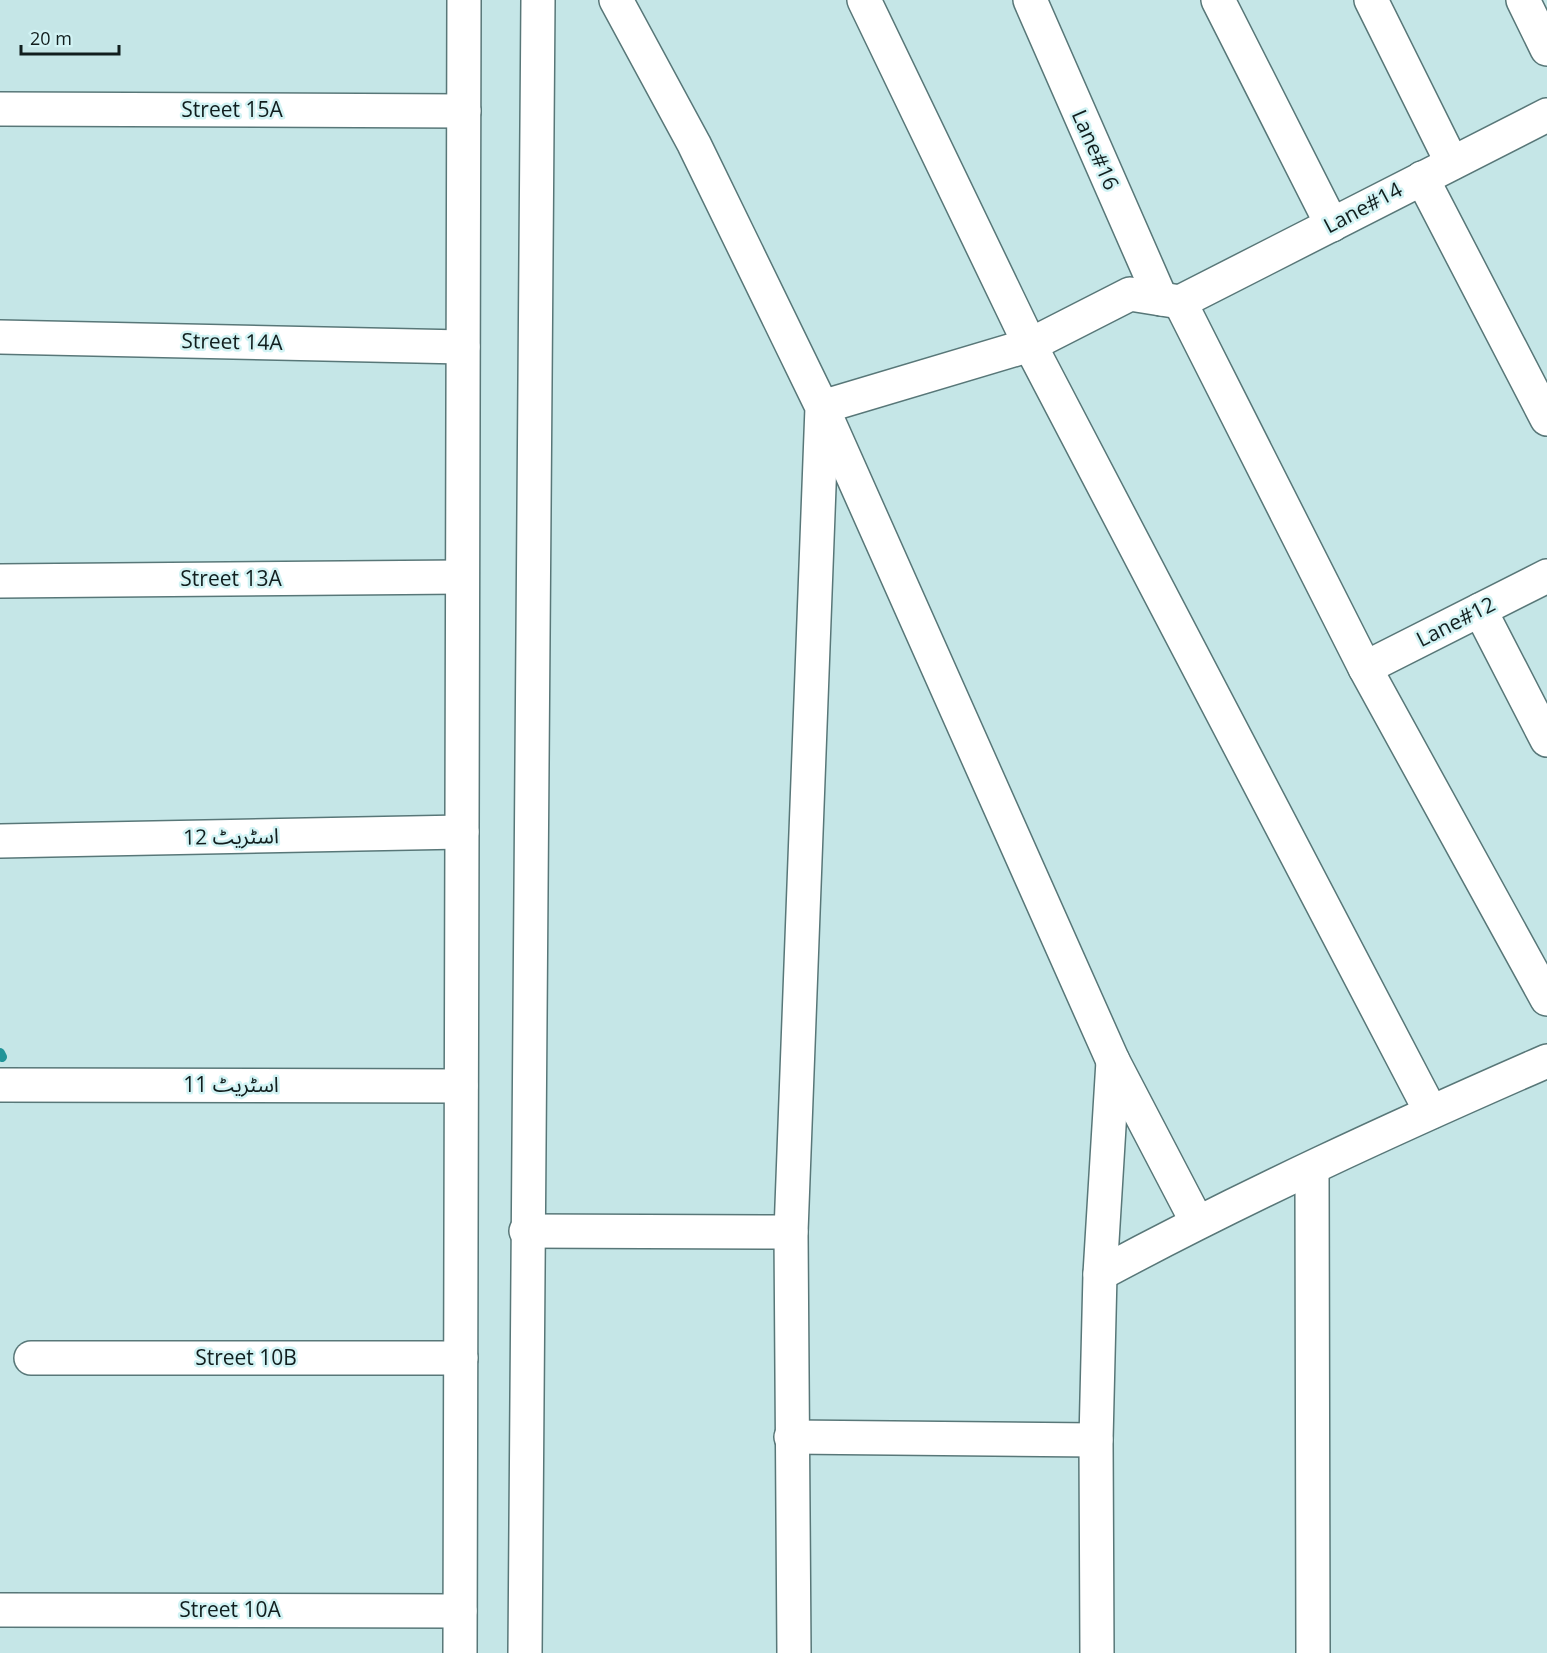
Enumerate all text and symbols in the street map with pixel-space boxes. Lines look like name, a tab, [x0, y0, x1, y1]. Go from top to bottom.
scale bar	[21, 18, 118, 56]
text: 20 m	[30, 26, 72, 50]
street label: Street 15A	[181, 95, 283, 123]
street label: Lane#16	[1066, 105, 1126, 194]
street label: Lane#14	[1318, 175, 1407, 239]
street label: Street 14A	[181, 326, 284, 356]
street label: Street 13A	[180, 564, 282, 592]
street label: Lane#12	[1411, 589, 1500, 653]
street label: اسٹریٹ 12	[183, 821, 279, 851]
street label: اسٹریٹ 11	[183, 1070, 279, 1098]
street label: Street 10B	[195, 1343, 297, 1371]
street label: Street 10A	[179, 1595, 281, 1623]

